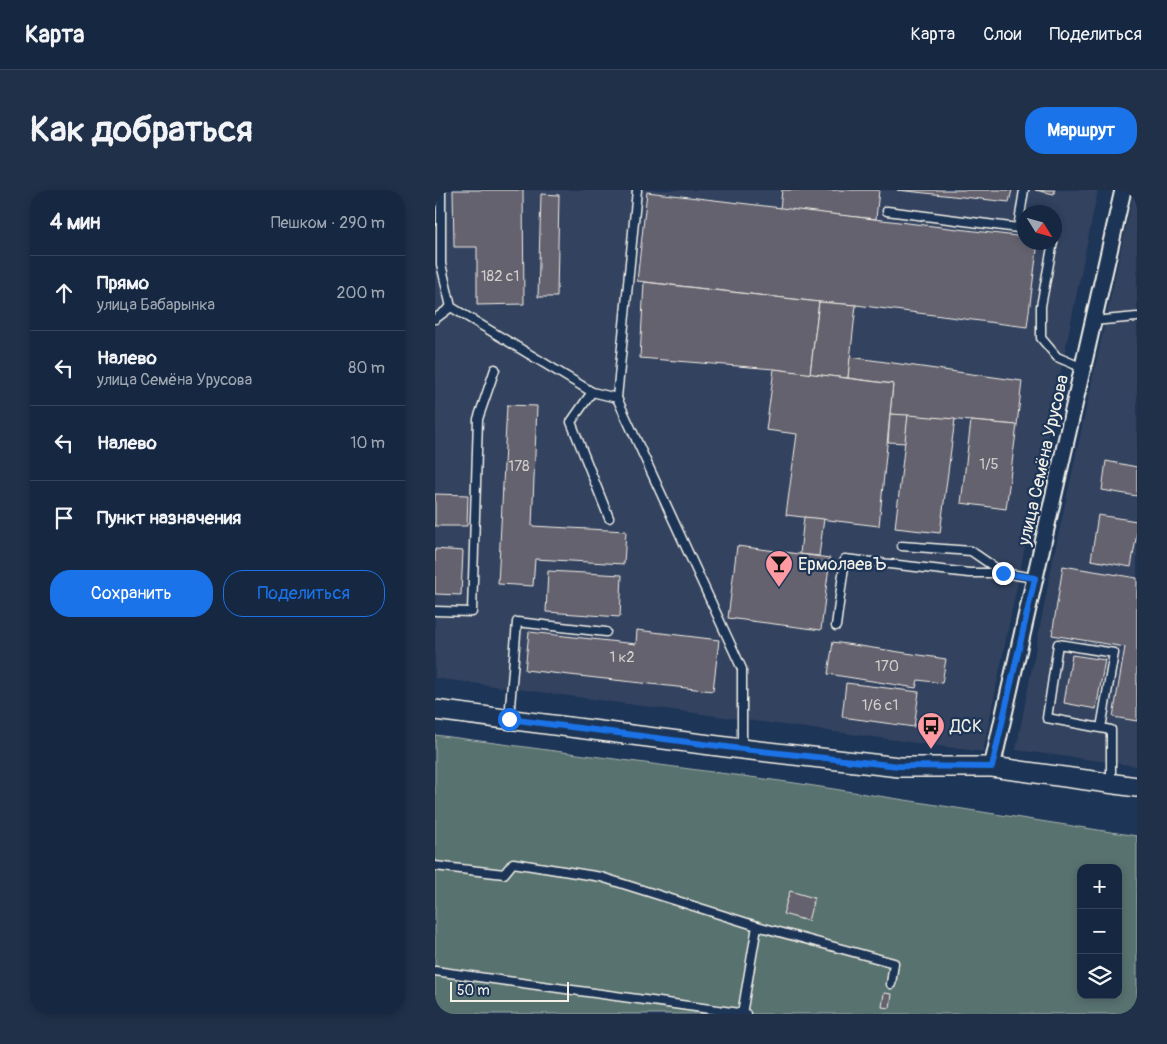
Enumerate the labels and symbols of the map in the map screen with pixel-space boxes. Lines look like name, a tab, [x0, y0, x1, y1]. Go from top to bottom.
north arrow	[1017, 205, 1062, 250]
house number: 182 с1	[481, 267, 519, 286]
street label: улица Семёна Урусова	[1012, 372, 1074, 549]
house number: 1/5	[979, 455, 999, 474]
house number: 178	[508, 457, 530, 476]
bar icon: ЕрмолаевЪ	[764, 549, 794, 588]
place label: ЕрмолаевЪ	[798, 553, 886, 576]
route end	[992, 562, 1015, 585]
house number: 1 к2	[609, 648, 635, 667]
house number: 170	[875, 657, 899, 676]
house number: 1/6 с1	[862, 696, 898, 715]
route start	[498, 708, 521, 731]
bus stop icon: ДСК	[916, 711, 946, 750]
place label: ДСК	[949, 715, 982, 738]
scale bar	[450, 979, 569, 1002]

